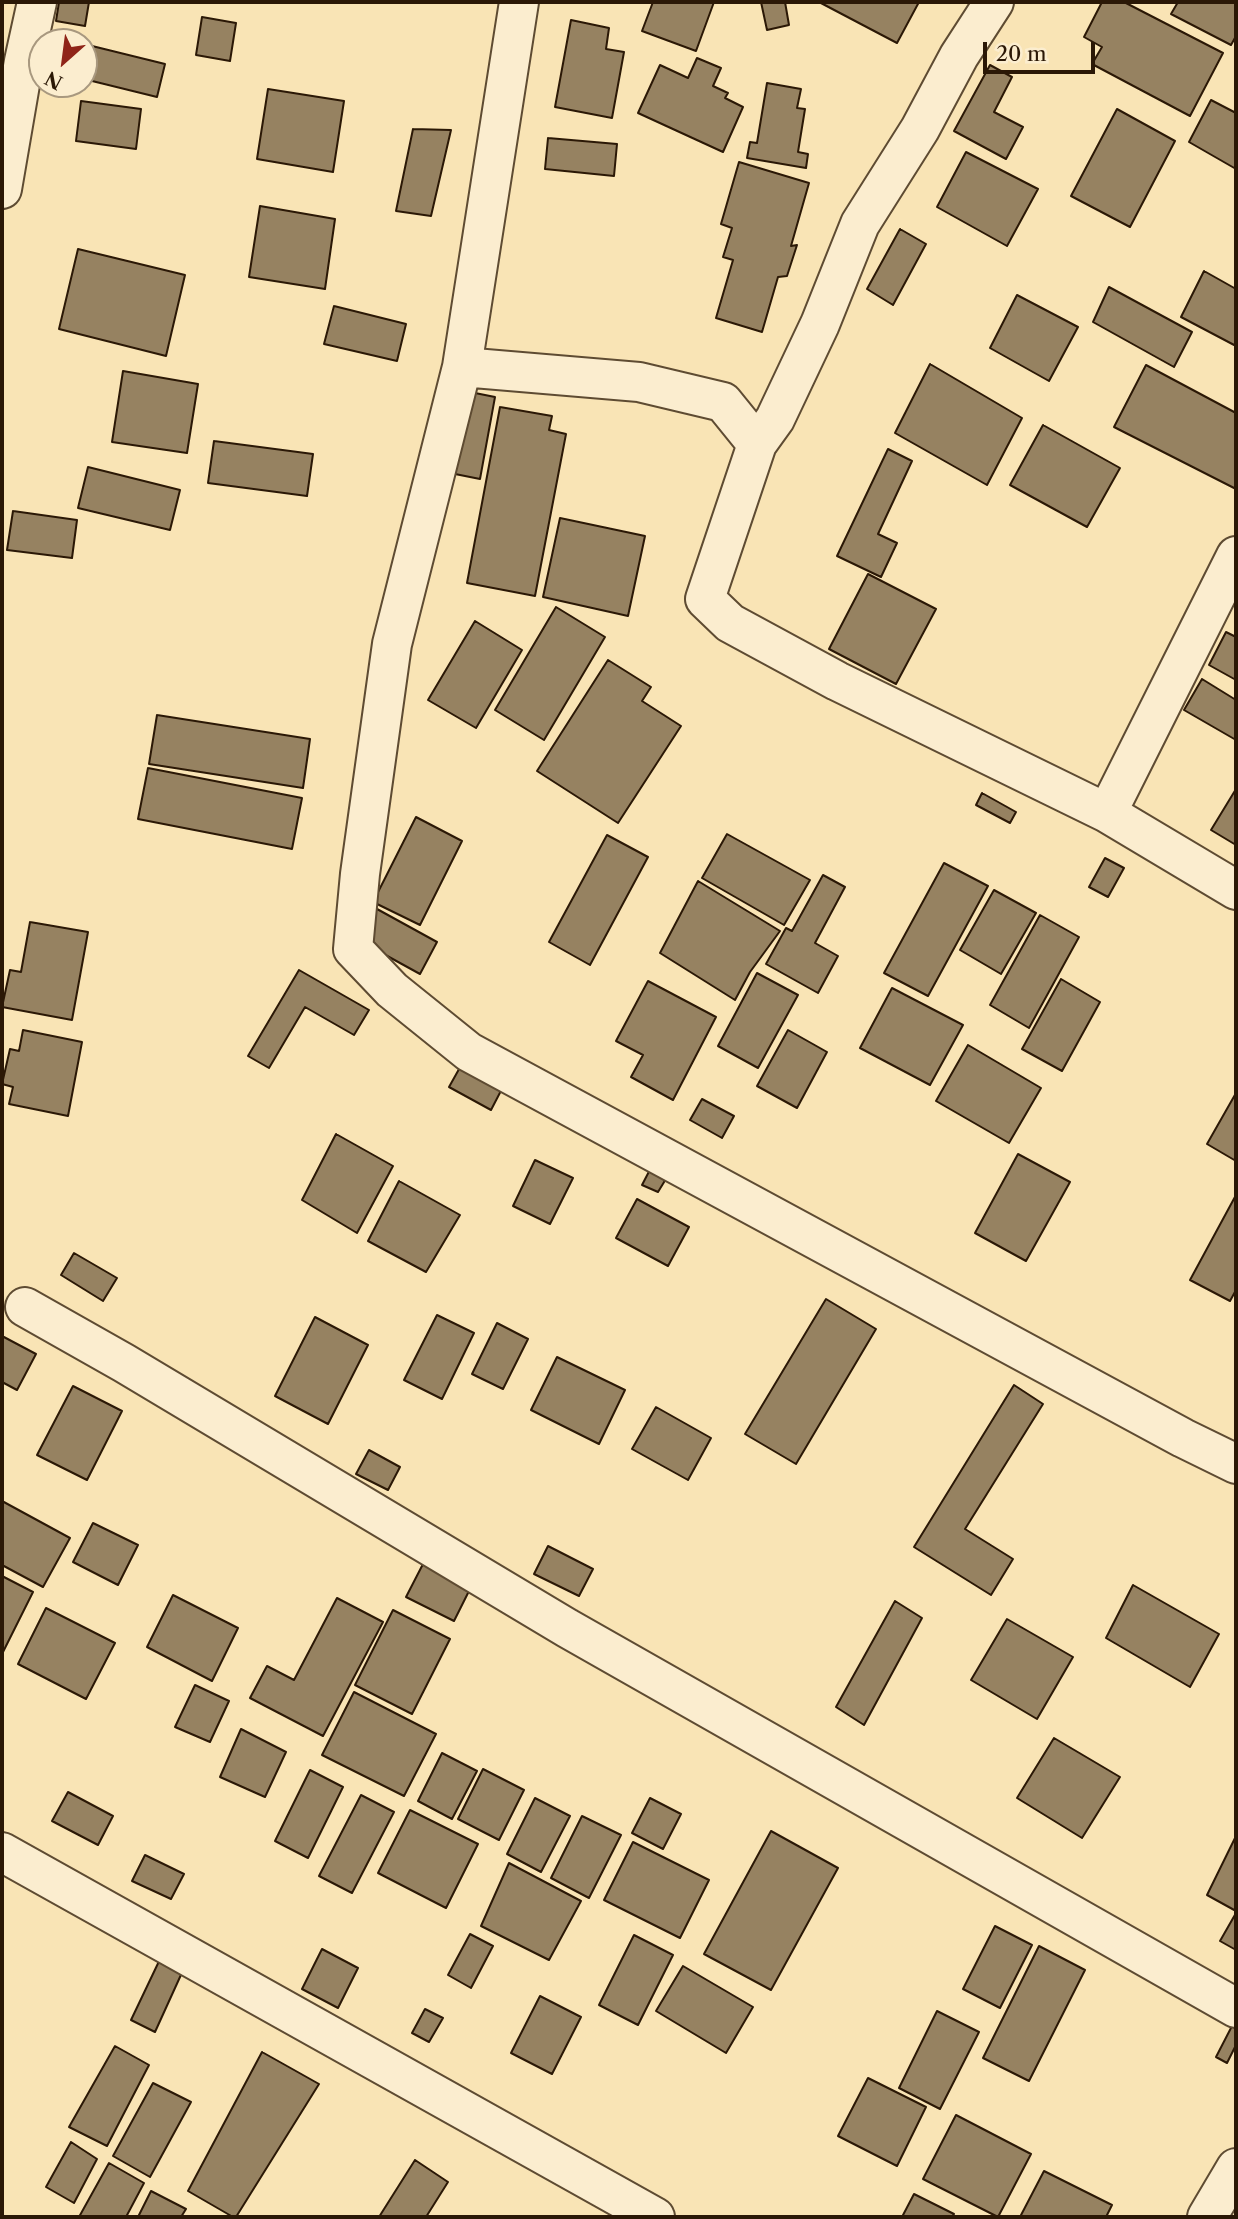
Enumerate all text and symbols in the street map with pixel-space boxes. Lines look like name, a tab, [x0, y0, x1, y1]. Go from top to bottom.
north arrow	[28, 28, 98, 98]
scale bar	[986, 28, 1098, 72]
text: 20 m	[996, 41, 1047, 66]
text: N	[41, 66, 67, 94]

